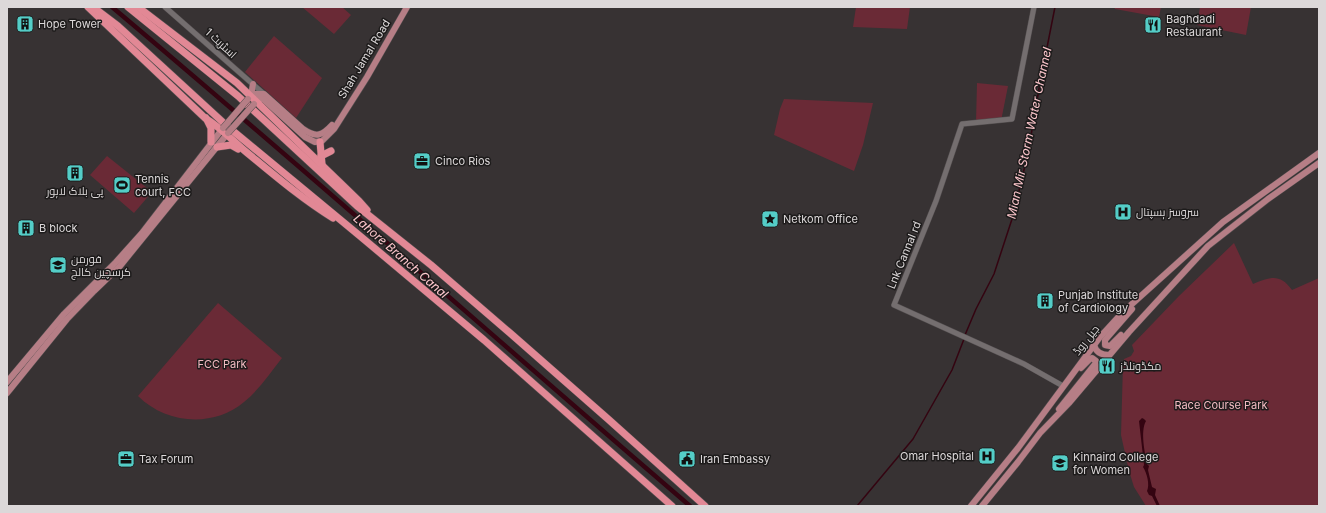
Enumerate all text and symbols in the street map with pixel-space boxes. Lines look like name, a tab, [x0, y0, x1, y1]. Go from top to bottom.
place label: Baghdadi Restaurant	[1166, 12, 1222, 39]
building icon: Hope Tower	[15, 14, 35, 34]
restaurant icon: Baghdadi Restaurant	[1143, 15, 1163, 35]
place label: Hope Tower	[38, 17, 101, 31]
street label: Shah Jamal Road	[335, 17, 393, 101]
street label: اسٹریٹ 1	[202, 25, 240, 61]
water label: Mian Mir Storm Water Channel	[1003, 46, 1055, 220]
office icon: Cinco Rios	[412, 151, 432, 171]
place label: Cinco Rios	[435, 154, 491, 168]
building icon: پی بلاک لاہور	[65, 163, 85, 183]
place label: Tennis court, FCC	[135, 172, 191, 199]
sports icon: Tennis court, FCC	[112, 175, 132, 195]
place label: پی بلاک لاہور	[45, 184, 104, 199]
hospital icon: سروسز ہسپتال	[1113, 202, 1133, 222]
place label: سروسز ہسپتال	[1136, 205, 1199, 220]
place icon: Netkom Office	[760, 209, 780, 229]
water label: Lahore Branch Canal	[351, 211, 451, 301]
place label: Netkom Office	[783, 212, 858, 226]
building icon: B block	[16, 218, 36, 238]
street label: Lnk Cannal rd	[884, 219, 924, 291]
place label: B block	[39, 221, 78, 235]
place label: فورمن کرسچین کالج	[71, 252, 131, 280]
school or university icon: فورمن کرسچین کالج	[48, 255, 68, 275]
place label: Punjab Institute of Cardiology	[1058, 288, 1138, 315]
building icon: Punjab Institute of Cardiology	[1035, 291, 1055, 311]
street label: جیل روڈ	[1070, 322, 1102, 358]
restaurant icon: مکڈونلڈز	[1097, 356, 1117, 376]
park label: FCC Park	[197, 357, 247, 371]
place label: مکڈونلڈز	[1119, 359, 1161, 373]
park label: Race Course Park	[1174, 398, 1268, 412]
hospital icon: Omar Hospital	[977, 446, 997, 466]
office icon: Tax Forum	[116, 449, 136, 469]
public building icon: Iran Embassy	[677, 449, 697, 469]
place label: Omar Hospital	[900, 449, 974, 463]
place label: Kinnaird College for Women	[1073, 450, 1158, 477]
place label: Tax Forum	[139, 452, 194, 466]
place label: Iran Embassy	[700, 452, 770, 466]
school or university icon: Kinnaird College for Women	[1050, 453, 1070, 473]

